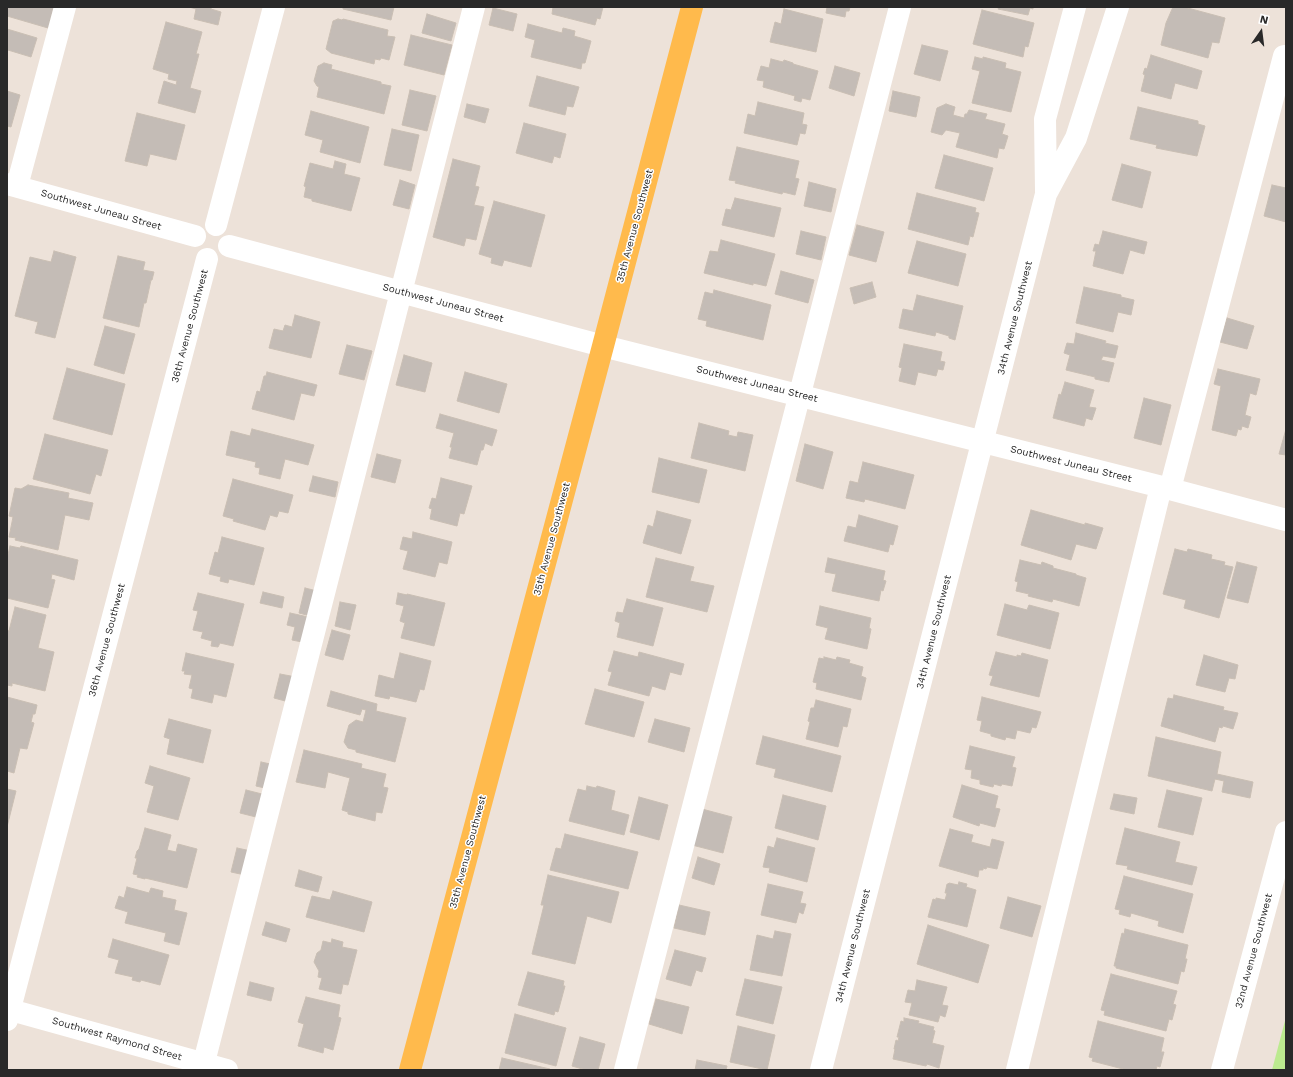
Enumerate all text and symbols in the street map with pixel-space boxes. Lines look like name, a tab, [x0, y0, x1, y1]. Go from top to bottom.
north arrow	[1241, 12, 1281, 52]
text: N	[1258, 13, 1270, 27]
street label: 35th Avenue Southwest	[614, 168, 656, 284]
street label: Southwest Juneau Street	[39, 187, 163, 233]
street label: 34th Avenue Southwest	[995, 260, 1035, 376]
street label: 36th Avenue Southwest	[169, 268, 211, 384]
street label: Southwest Juneau Street	[381, 281, 505, 325]
street label: Southwest Juneau Street	[695, 363, 819, 405]
street label: Southwest Juneau Street	[1009, 443, 1133, 485]
street label: 35th Avenue Southwest	[531, 481, 573, 597]
street label: 34th Avenue Southwest	[914, 574, 954, 690]
street label: 36th Avenue Southwest	[86, 582, 128, 698]
street label: 35th Avenue Southwest	[447, 794, 489, 910]
street label: 34th Avenue Southwest	[833, 888, 873, 1004]
street label: 32nd Avenue Southwest	[1233, 892, 1275, 1010]
street label: Southwest Raymond Street	[51, 1015, 183, 1063]

